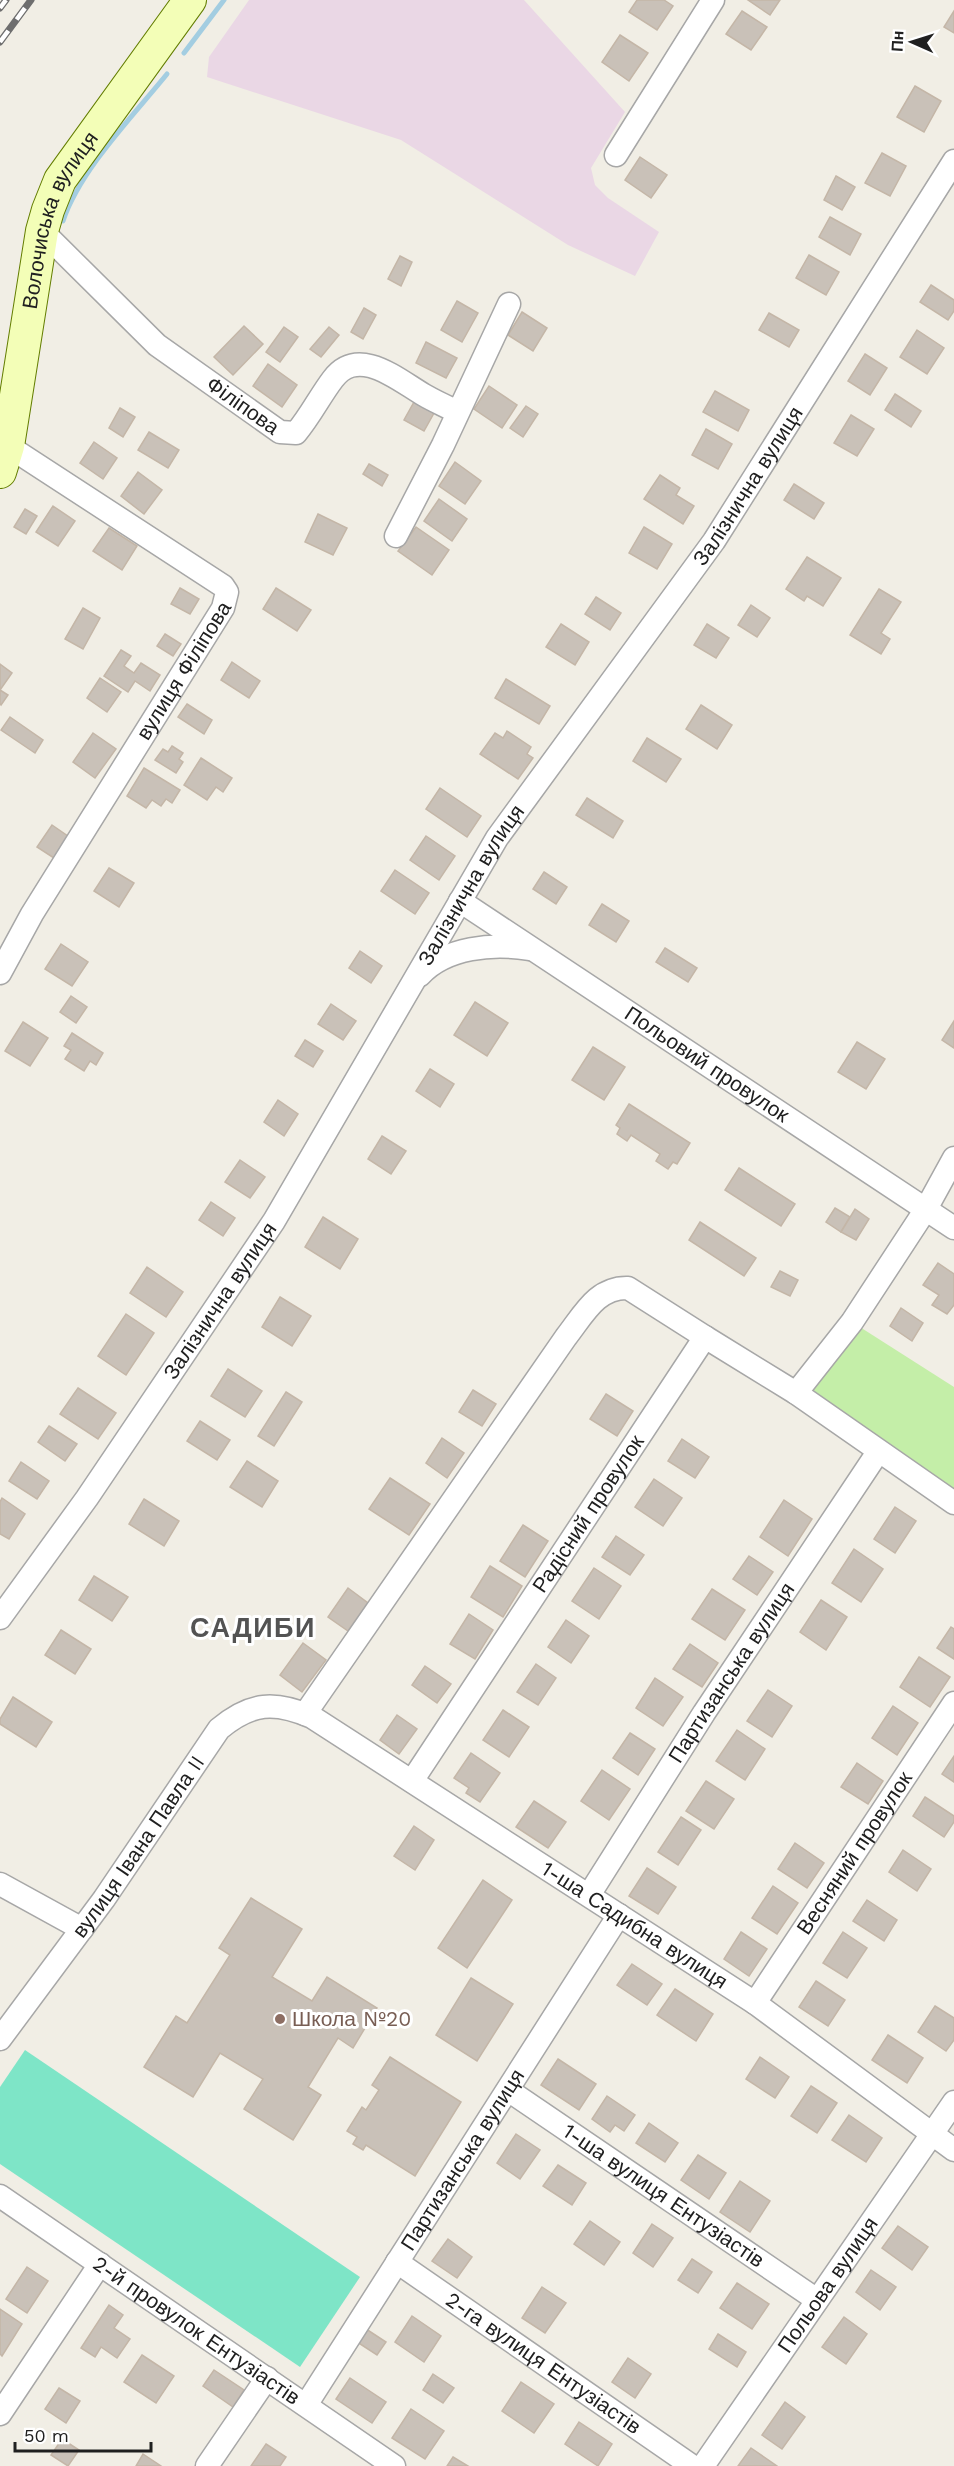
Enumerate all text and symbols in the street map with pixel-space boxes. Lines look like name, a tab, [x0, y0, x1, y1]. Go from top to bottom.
north arrow	[882, 12, 942, 72]
text: Пн	[887, 30, 908, 52]
street label: Волочиська вулиця	[17, 126, 103, 311]
street label: Філіпова	[202, 371, 285, 440]
street label: Залізнична вулиця	[687, 402, 808, 570]
street label: вулиця Філіпова	[131, 596, 236, 744]
street label: Залізнична вулиця	[413, 799, 529, 970]
street label: Польовий провулок	[620, 1001, 795, 1128]
street label: Залізнична вулиця	[158, 1217, 281, 1384]
street label: Радісний провулок	[527, 1429, 649, 1597]
street label: Партизанська вулиця	[663, 1578, 799, 1767]
district label: САДИБИ	[190, 1612, 316, 1644]
street label: вулиця Івана Павла II	[67, 1751, 209, 1942]
street label: Весняний провулок	[791, 1766, 918, 1939]
street label: 1-ша Садибна вулиця	[537, 1856, 732, 1994]
place label: Школа №20	[292, 2006, 411, 2031]
marker: Школа №20	[273, 2012, 287, 2026]
street label: Партизанська вулиця	[395, 2064, 529, 2255]
street label: 1-ша вулиця Ентузіастів	[558, 2118, 769, 2272]
street label: Польова вулиця	[772, 2212, 883, 2357]
street label: 2-й провулок Ентузіастів	[88, 2250, 305, 2410]
street label: 2-га вулиця Ентузіастів	[441, 2287, 646, 2439]
scale bar	[15, 2415, 152, 2453]
text: 50 m	[24, 2425, 69, 2446]

